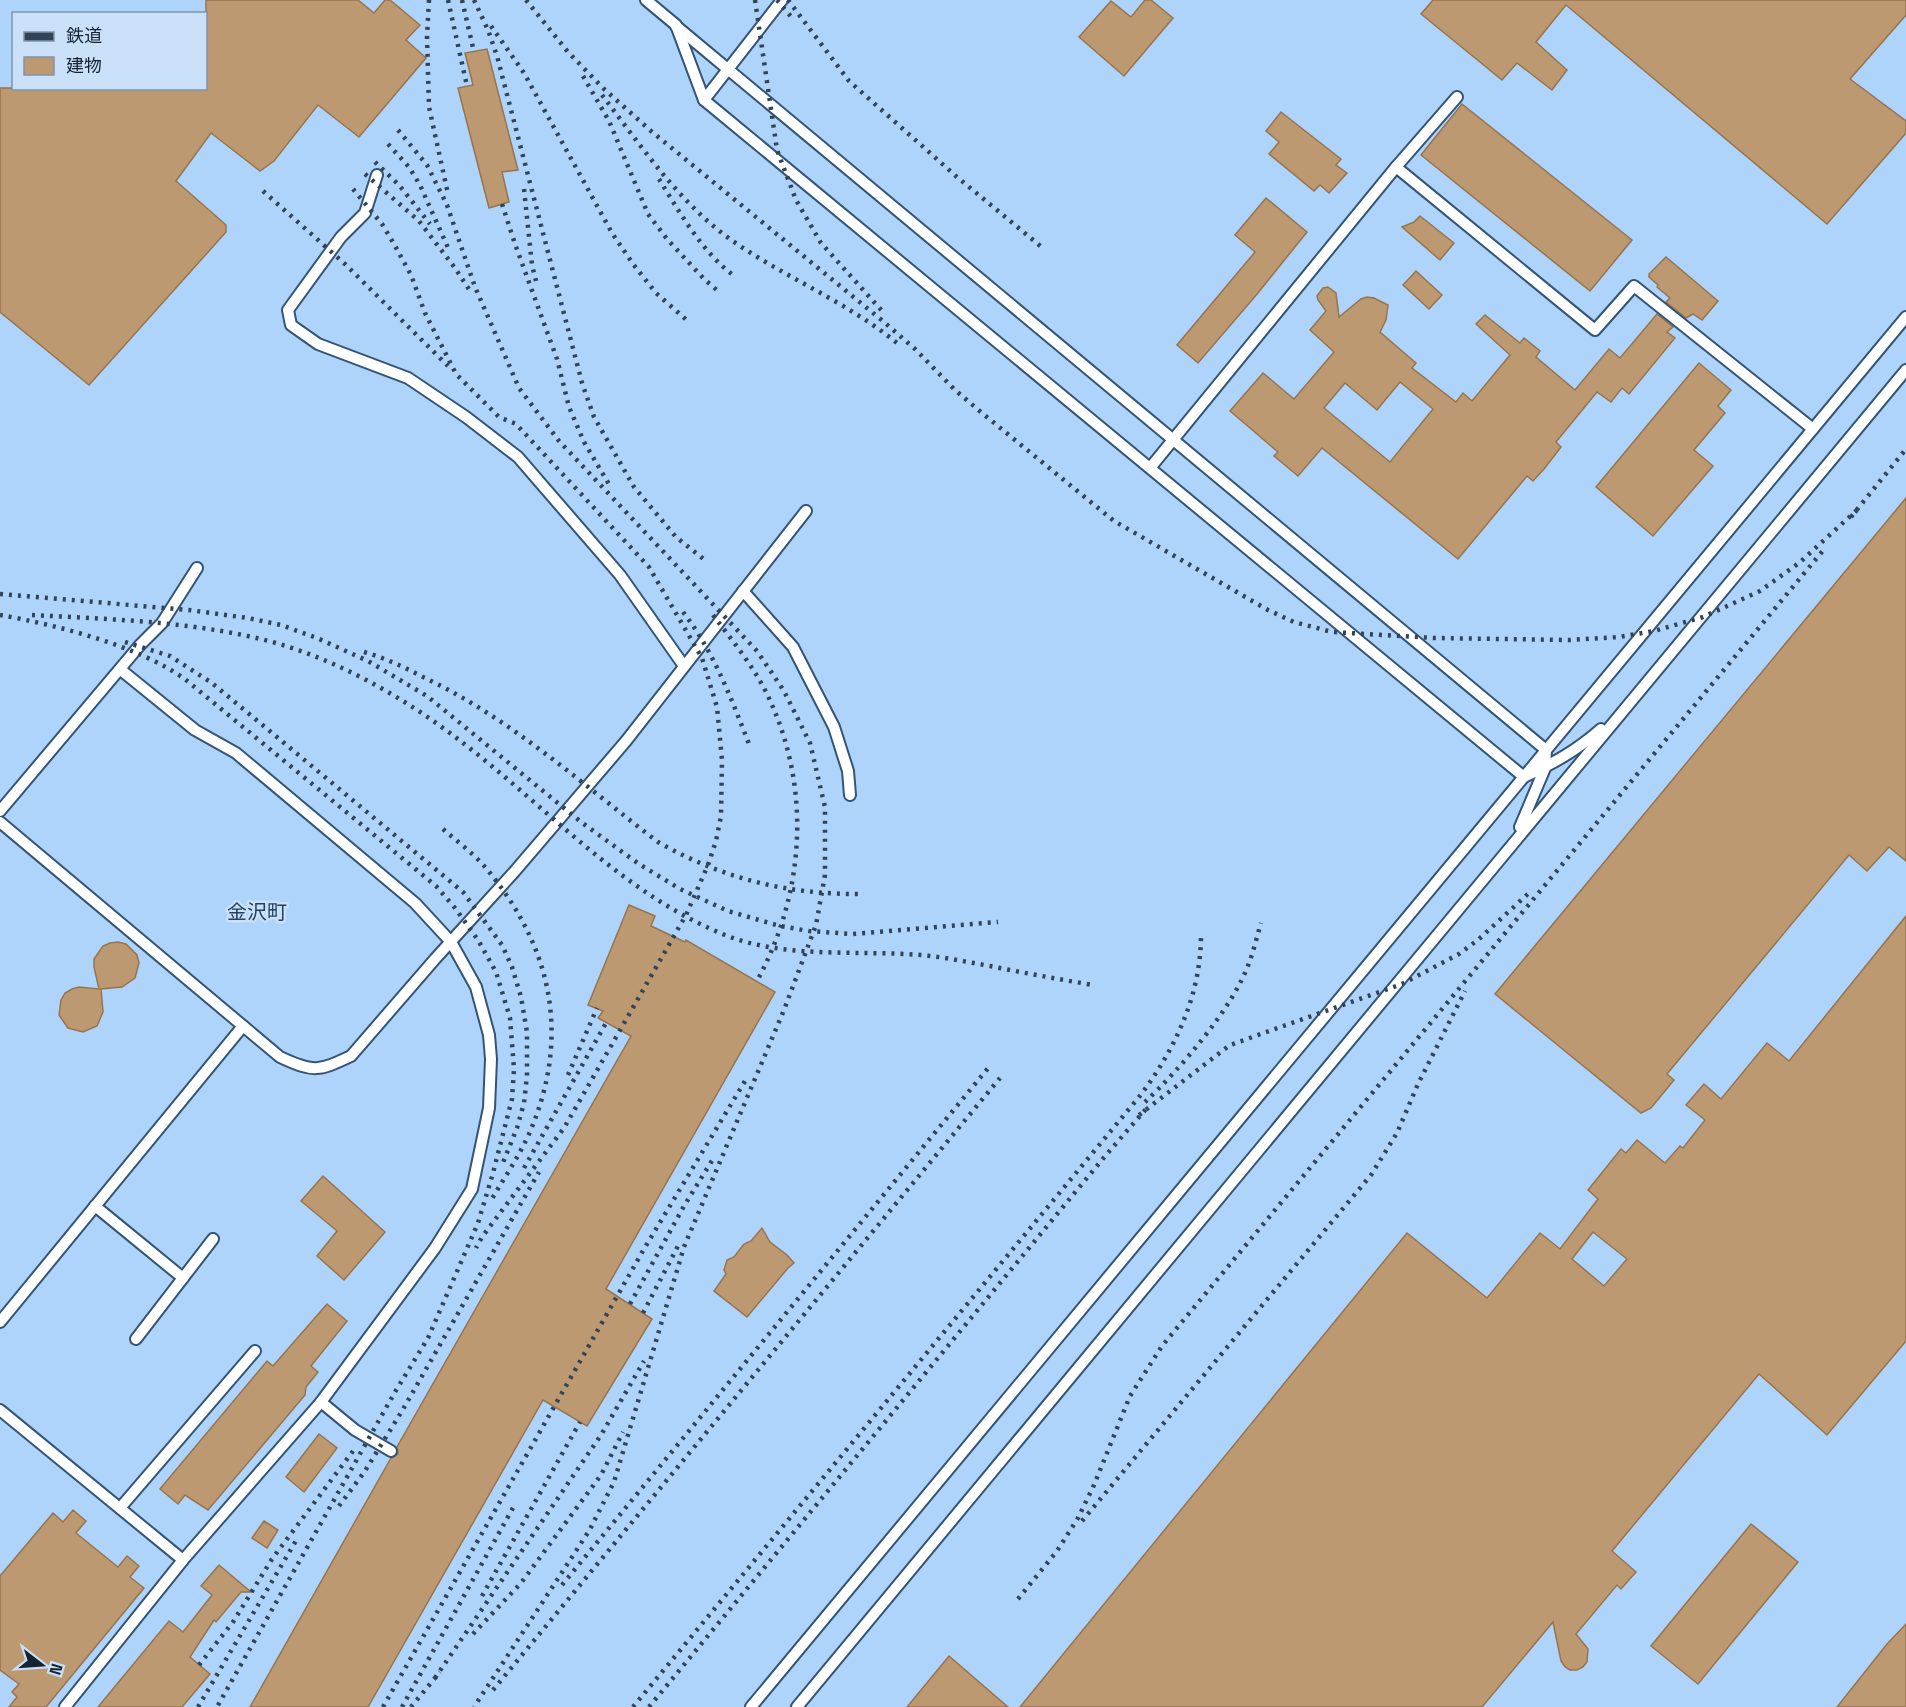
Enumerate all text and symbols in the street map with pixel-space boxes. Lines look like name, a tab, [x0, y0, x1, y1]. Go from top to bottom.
legend	[12, 12, 207, 90]
text: 鉄道	[66, 24, 102, 47]
text: 建物	[66, 54, 102, 77]
district label: 金沢町	[227, 899, 287, 925]
north arrow	[12, 1635, 72, 1695]
text: N	[44, 1661, 67, 1677]

